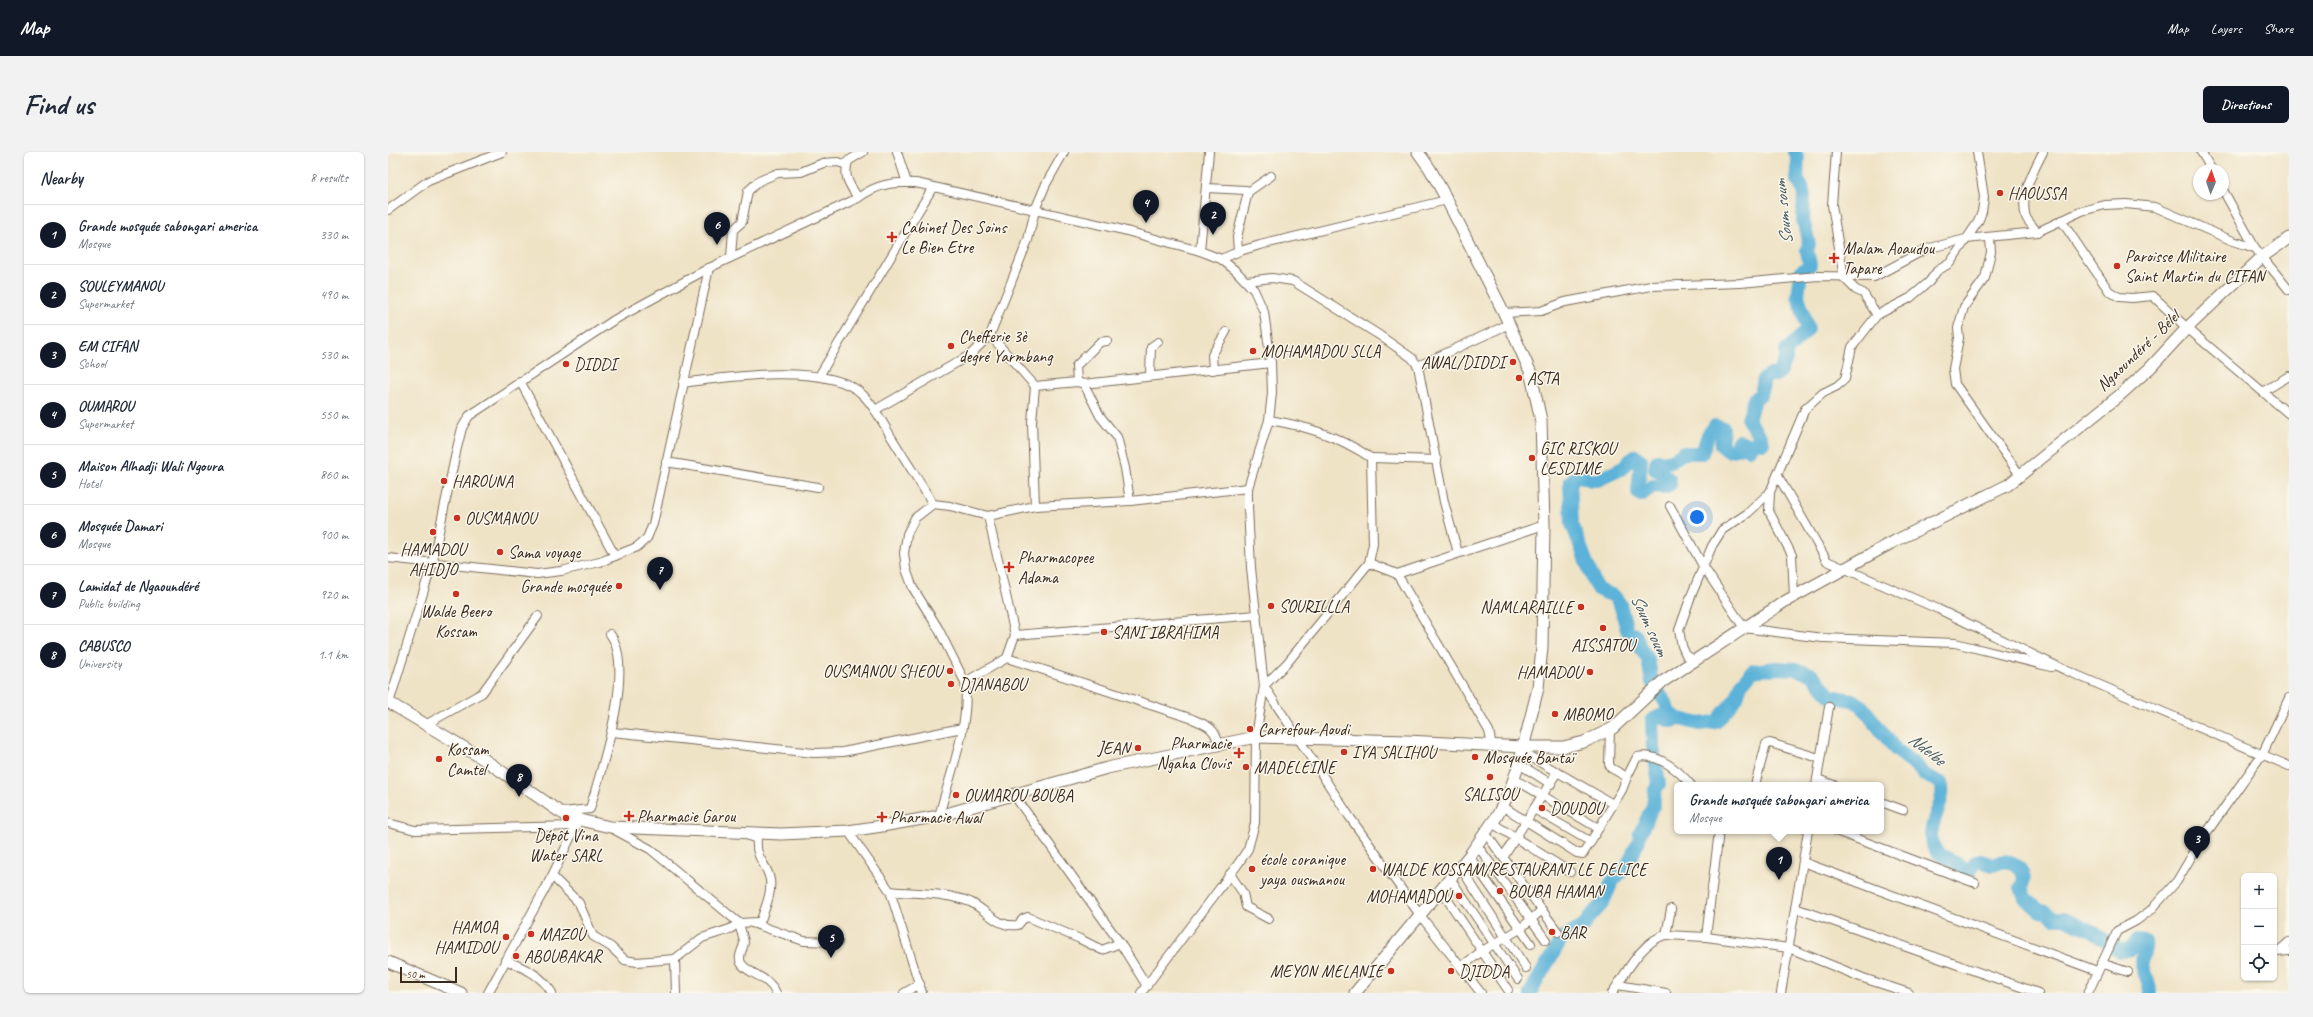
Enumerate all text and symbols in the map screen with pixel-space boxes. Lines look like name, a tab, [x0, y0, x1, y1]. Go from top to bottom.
text: Map	[20, 16, 50, 40]
text: Map	[2167, 20, 2189, 37]
text: Layers	[2211, 20, 2242, 37]
text: Share	[2264, 20, 2293, 37]
button: Directions	[2203, 86, 2289, 123]
text: Find us	[24, 87, 94, 122]
north arrow	[2193, 164, 2229, 200]
text: Nearby	[40, 168, 83, 189]
text: 8 results	[310, 170, 348, 186]
water label: Soum soum	[1768, 176, 1797, 246]
place label: HAOUSSA	[2008, 183, 2068, 204]
marker: HAOUSSA	[1995, 188, 2005, 198]
pin: 4	[1133, 190, 1159, 223]
pin: 2	[1200, 202, 1226, 235]
pin: 6	[704, 212, 730, 245]
text: Grande mosquée sabongari america	[78, 217, 257, 236]
place label: Cabinet Des Soins Le Bien Etre	[901, 217, 1008, 258]
text: 1	[50, 227, 56, 243]
text: 330 m	[320, 227, 348, 243]
marker: Cabinet Des Soins Le Bien Etre	[886, 231, 898, 243]
text: Mosque	[78, 236, 110, 252]
place label: Malam Aoaudou Tapare	[1843, 238, 1936, 279]
place label: Paroisse Militaire Saint Martin du CIFAN	[2125, 246, 2267, 287]
marker: Malam Aoaudou Tapare	[1828, 252, 1840, 264]
marker: Paroisse Militaire Saint Martin du CIFAN	[2112, 261, 2122, 271]
text: SOULEYMANOU	[78, 277, 163, 296]
text: 2	[50, 287, 56, 303]
text: 490 m	[320, 287, 348, 303]
text: Supermarket	[78, 296, 133, 312]
street label: Ngaoundéré - Bélel	[2092, 304, 2186, 396]
place label: Chefferie 3è degré Yarmbang	[959, 326, 1054, 367]
text: EM CIFAN	[78, 337, 137, 356]
marker: Chefferie 3è degré Yarmbang	[946, 341, 956, 351]
place label: MOHAMADOU SLLA	[1261, 341, 1381, 362]
marker: MOHAMADOU SLLA	[1248, 346, 1258, 356]
text: 3	[50, 347, 56, 363]
text: 530 m	[320, 347, 348, 363]
place label: AWAL/DIDDI	[1421, 352, 1509, 373]
place label: DIDDI	[574, 354, 621, 375]
text: School	[78, 356, 106, 372]
marker: AWAL/DIDDI	[1508, 357, 1518, 367]
marker: DIDDI	[561, 359, 571, 369]
place label: ASTA	[1527, 368, 1559, 389]
marker: ASTA	[1514, 373, 1524, 383]
text: OUMAROU	[78, 397, 133, 416]
text: 4	[50, 407, 56, 423]
text: 550 m	[320, 407, 348, 423]
text: Supermarket	[78, 416, 133, 432]
place label: GIC RISKOU LESDIME	[1540, 438, 1619, 479]
marker: GIC RISKOU LESDIME	[1527, 453, 1537, 463]
text: Maison Alhadji Wali Ngoura	[78, 457, 223, 476]
text: 5	[50, 467, 56, 483]
text: 860 m	[320, 467, 348, 483]
place label: HAROUNA	[452, 471, 514, 492]
text: Hotel	[78, 476, 101, 492]
marker: HAROUNA	[439, 476, 449, 486]
your location	[1687, 507, 1707, 527]
place label: OUSMANOU	[465, 508, 539, 529]
marker: OUSMANOU	[452, 513, 462, 523]
text: Mosquée Damari	[78, 517, 162, 536]
text: 6	[50, 527, 56, 543]
text: 900 m	[320, 527, 348, 543]
marker: HAMADOU AHIDJO	[428, 527, 438, 537]
text: Mosque	[78, 536, 110, 552]
place label: HAMADOU AHIDJO	[400, 539, 469, 580]
place label: Sama voyage	[508, 542, 582, 563]
marker: Sama voyage	[495, 547, 505, 557]
place label: Pharmacopee Adama	[1018, 547, 1095, 588]
pin: 7	[647, 557, 673, 590]
marker: Pharmacopee Adama	[1003, 561, 1015, 573]
place label: Grande mosquée	[520, 576, 612, 597]
text: Lamidat de Ngaoundéré	[78, 577, 198, 596]
marker: Grande mosquée	[614, 581, 624, 591]
text: 7	[50, 587, 56, 603]
text: 920 m	[320, 587, 348, 603]
marker: Walde Beero Kossam	[451, 589, 461, 599]
water label: Soum soum	[1626, 591, 1675, 661]
text: Public building	[78, 596, 140, 612]
place label: SOURILLLA	[1279, 596, 1351, 617]
place label: NAMLARAILLE	[1480, 597, 1576, 618]
place label: Walde Beero Kossam	[421, 601, 493, 642]
marker: SOURILLLA	[1266, 601, 1276, 611]
marker: NAMLARAILLE	[1576, 602, 1586, 612]
place label: SANI IBRAHIMA	[1112, 622, 1219, 643]
marker: AISSATOU	[1598, 623, 1608, 633]
marker: SANI IBRAHIMA	[1099, 627, 1109, 637]
place label: AISSATOU	[1571, 635, 1638, 656]
text: CABUSCO	[78, 637, 129, 656]
text: 8	[50, 647, 56, 663]
text: 1.1 km	[318, 647, 348, 663]
text: University	[78, 656, 121, 672]
place label: OUSMANOU SHEOU	[823, 661, 945, 682]
place label: HAMADOU	[1517, 662, 1586, 683]
marker: OUSMANOU SHEOU	[945, 666, 955, 676]
marker: HAMADOU	[1585, 667, 1595, 677]
place label: DJANABOU	[959, 674, 1030, 695]
marker: DJANABOU	[946, 679, 956, 689]
place label: MBOMO	[1563, 704, 1614, 725]
marker: MBOMO	[1550, 709, 1560, 719]
place label: Carrefour Aoudi	[1258, 719, 1351, 740]
marker: Carrefour Aoudi	[1245, 724, 1255, 734]
water label: Ndelbe	[1904, 728, 1952, 772]
place label: Pharmacie Ngaha Clovis	[1157, 733, 1232, 774]
place label: JEAN	[1097, 738, 1132, 759]
place label: Kossam Camtel	[447, 739, 489, 780]
place label: IYA SALIHOU	[1352, 742, 1438, 763]
marker: JEAN	[1133, 743, 1143, 753]
marker: IYA SALIHOU	[1339, 747, 1349, 757]
place label: Mosquée Bantaï	[1483, 747, 1577, 768]
marker: Pharmacie Ngaha Clovis	[1234, 748, 1244, 758]
marker: Mosquée Bantaï	[1470, 752, 1480, 762]
marker: Kossam Camtel	[434, 754, 444, 764]
place label: MADELEINE	[1254, 757, 1338, 778]
marker: MADELEINE	[1241, 762, 1251, 772]
pin: 8	[506, 764, 532, 797]
marker: SALISOU	[1485, 772, 1495, 782]
popup	[1674, 782, 1884, 834]
place label: SALISOU	[1462, 784, 1521, 805]
place label: OUMAROU BOUBA	[964, 785, 1073, 806]
marker: OUMAROU BOUBA	[951, 790, 961, 800]
text: Grande mosquée sabongari america	[1689, 791, 1869, 810]
place label: DOUDOU	[1550, 798, 1607, 819]
marker: DOUDOU	[1537, 803, 1547, 813]
place label: Pharmacie Garou	[637, 806, 737, 827]
place label: Pharmacie Awal	[890, 807, 985, 828]
text: Mosque	[1689, 810, 1722, 826]
marker: Pharmacie Garou	[624, 811, 634, 821]
marker: Pharmacie Awal	[877, 812, 887, 822]
marker: Dépôt Vina Water SARL	[561, 813, 571, 823]
place label: Dépôt Vina Water SARL	[530, 825, 603, 866]
pin: 3	[2184, 826, 2210, 859]
pin: 1	[1766, 847, 1792, 880]
place label: école coranique yaya ousmanou	[1259, 849, 1346, 890]
place label: WALDE KOSSAM/RESTAURANT LE DELICE	[1381, 859, 1649, 880]
marker: école coranique yaya ousmanou	[1247, 864, 1257, 874]
marker: WALDE KOSSAM/RESTAURANT LE DELICE	[1368, 864, 1378, 874]
map controls	[2241, 873, 2277, 981]
button: +	[2241, 873, 2277, 909]
place label: BOUBA HAMAN	[1508, 881, 1606, 902]
place label: MOHAMADOU	[1366, 886, 1454, 907]
marker: BOUBA HAMAN	[1495, 886, 1505, 896]
marker: MOHAMADOU	[1454, 891, 1464, 901]
button: −	[2241, 909, 2277, 945]
place label: HAMOA HAMIDOU	[434, 917, 502, 958]
place label: BAR	[1560, 922, 1587, 943]
place label: MAZOU	[539, 924, 588, 945]
pin: 5	[818, 925, 844, 958]
marker: BAR	[1547, 927, 1557, 937]
marker: MAZOU	[526, 929, 536, 939]
marker: HAMOA HAMIDOU	[501, 932, 511, 942]
button: locate	[2241, 945, 2277, 981]
place label: ABOUBAKAR	[524, 946, 603, 967]
marker: ABOUBAKAR	[511, 951, 521, 961]
place label: MEYON MELANIE	[1270, 961, 1386, 982]
place label: DJIDDA	[1459, 961, 1510, 982]
scale bar	[400, 965, 457, 984]
marker: MEYON MELANIE	[1386, 966, 1396, 976]
marker: DJIDDA	[1446, 966, 1456, 976]
text: 50 m	[406, 967, 425, 981]

